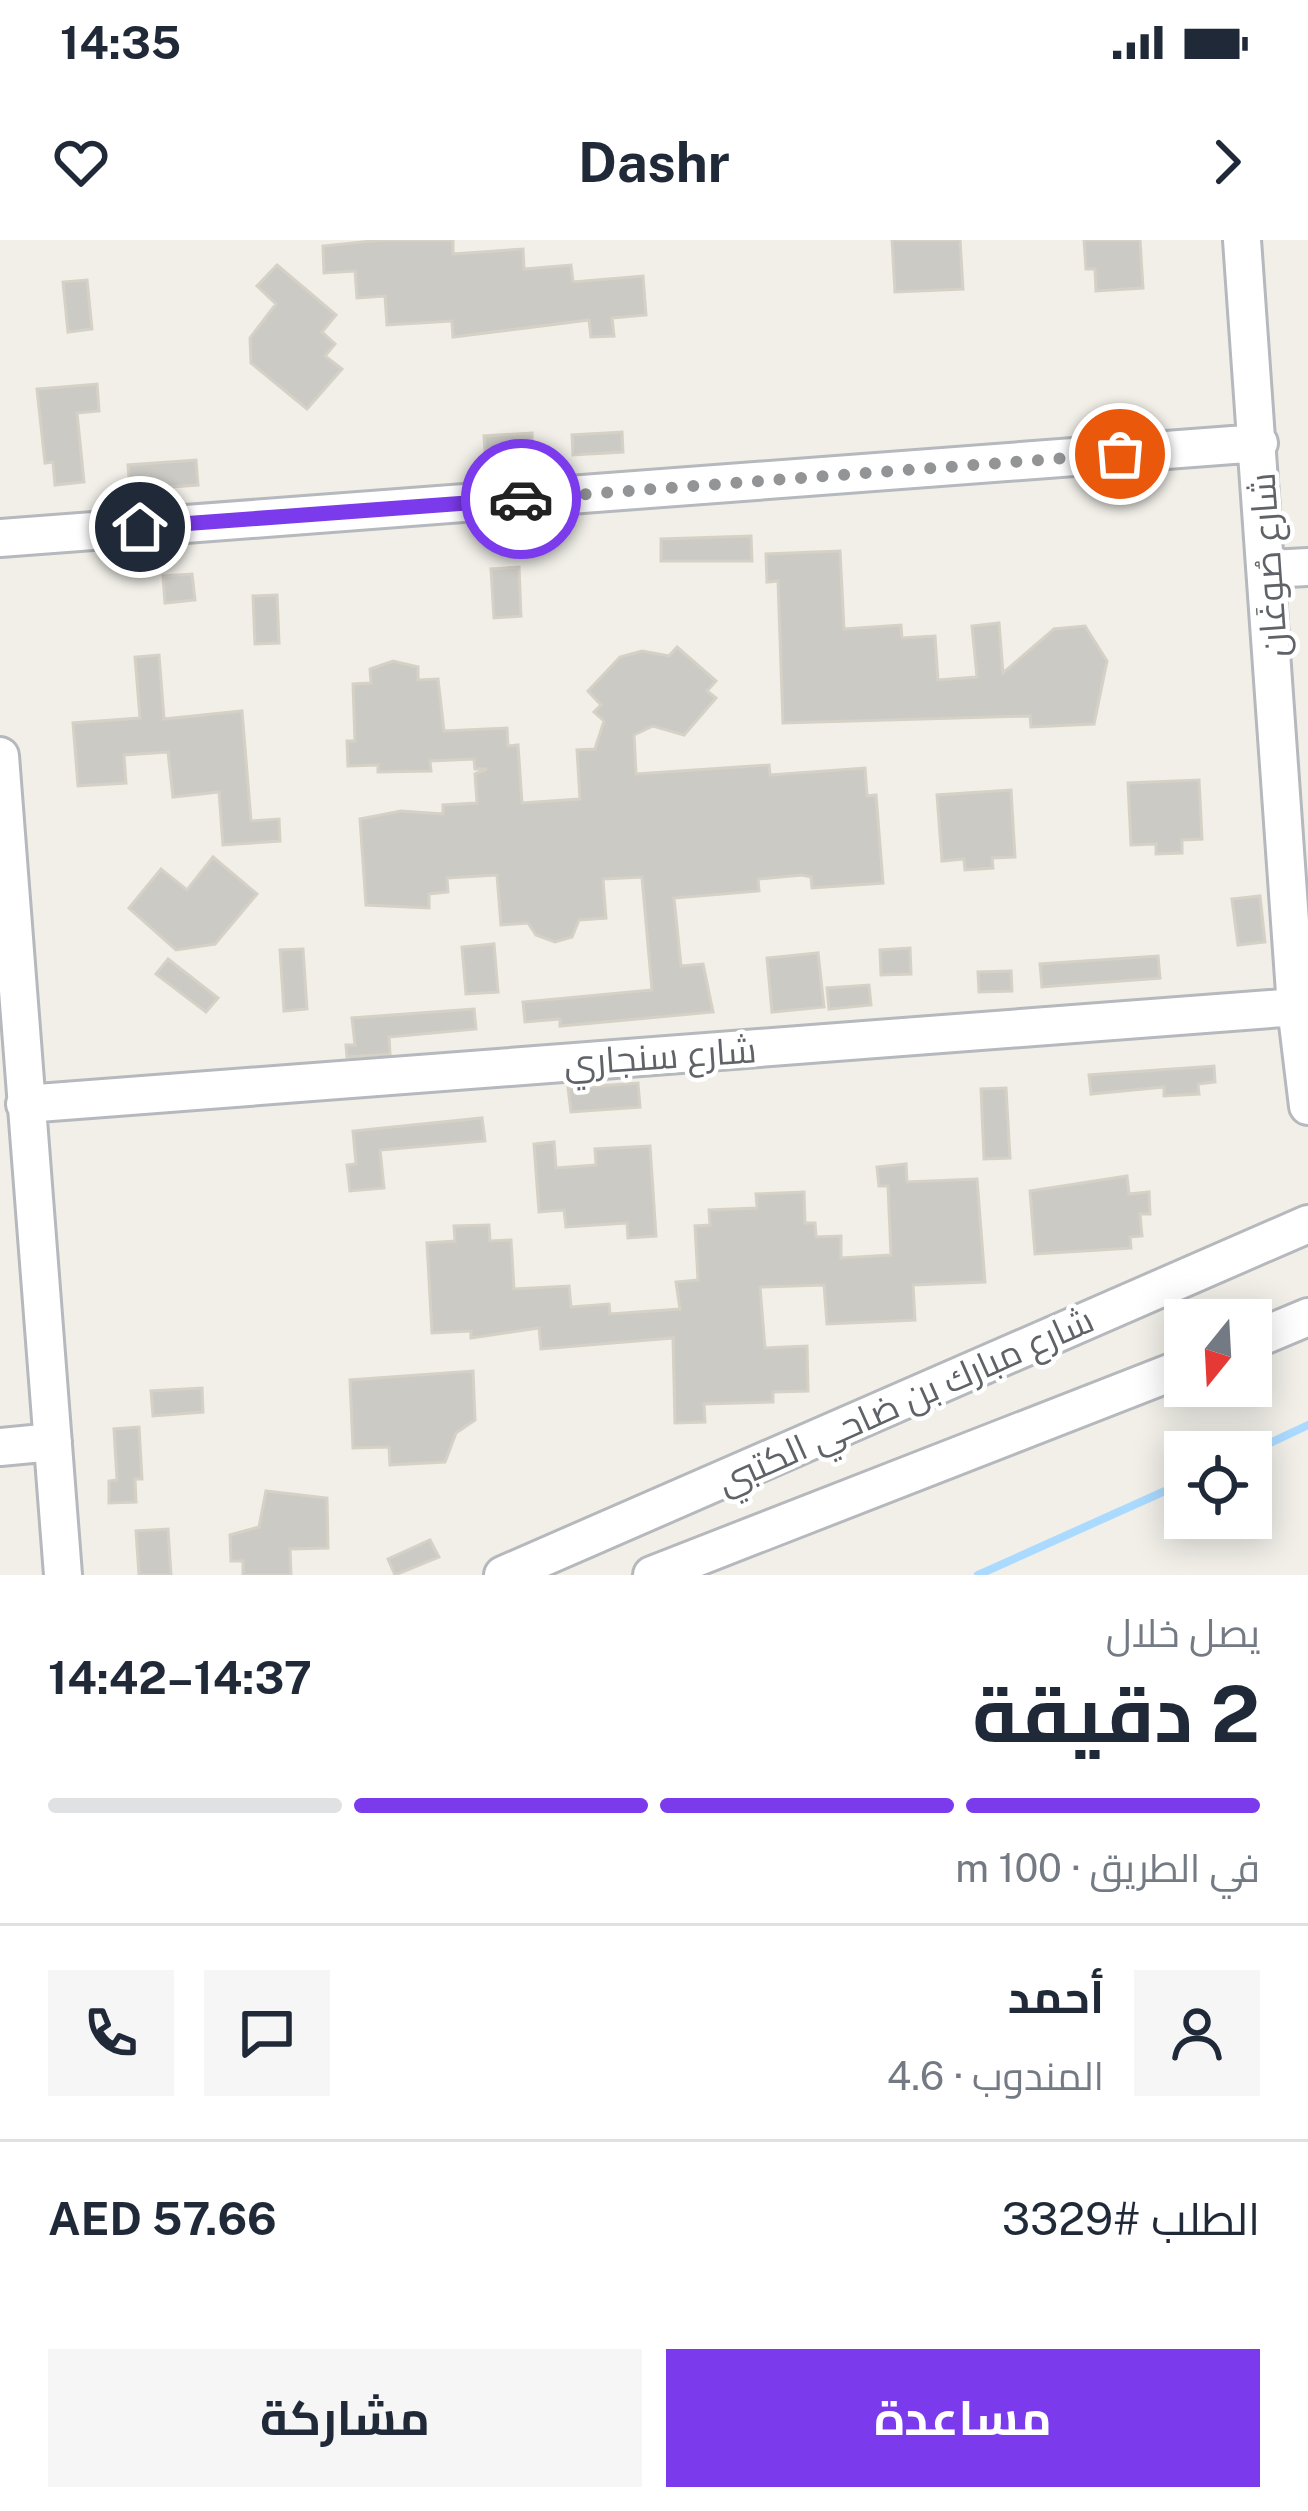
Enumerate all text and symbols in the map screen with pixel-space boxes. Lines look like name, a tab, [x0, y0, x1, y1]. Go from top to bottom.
text: 14:35	[60, 16, 181, 69]
icon: heart	[48, 129, 114, 195]
icon: forward	[1194, 129, 1260, 195]
text: Dashr	[578, 131, 730, 194]
pin	[1069, 403, 1171, 505]
icon: bag	[1087, 421, 1153, 487]
courier	[461, 439, 581, 559]
icon: car	[488, 466, 554, 532]
street label: شارع صُوغَان	[1241, 471, 1299, 659]
pin	[89, 476, 191, 578]
icon: home	[107, 494, 173, 560]
street label: شارع سنجاري	[562, 1028, 758, 1091]
street label: شارع مبارك بن ضاحي الكتبي	[710, 1298, 1103, 1509]
north arrow	[1164, 1299, 1272, 1407]
map controls	[1164, 1299, 1272, 1539]
button: locate	[1164, 1431, 1272, 1539]
text: يصل خلال	[1106, 1610, 1260, 1656]
text: 14:37–14:42	[48, 1651, 312, 1704]
text: 2 دقيقة	[972, 1668, 1260, 1760]
text: في الطريق · 100 m	[955, 1845, 1260, 1891]
button: phone	[48, 1970, 174, 2096]
button: chat	[204, 1970, 330, 2096]
text: أحمد	[1008, 1970, 1104, 2023]
button: person	[1134, 1970, 1260, 2096]
text: المندوب · 4.6	[887, 2053, 1104, 2099]
text: AED 57.66	[48, 2192, 277, 2245]
text: الطلب #3329	[1002, 2192, 1260, 2245]
button: مشاركة	[48, 2349, 642, 2487]
button: مساعدة	[666, 2349, 1260, 2487]

